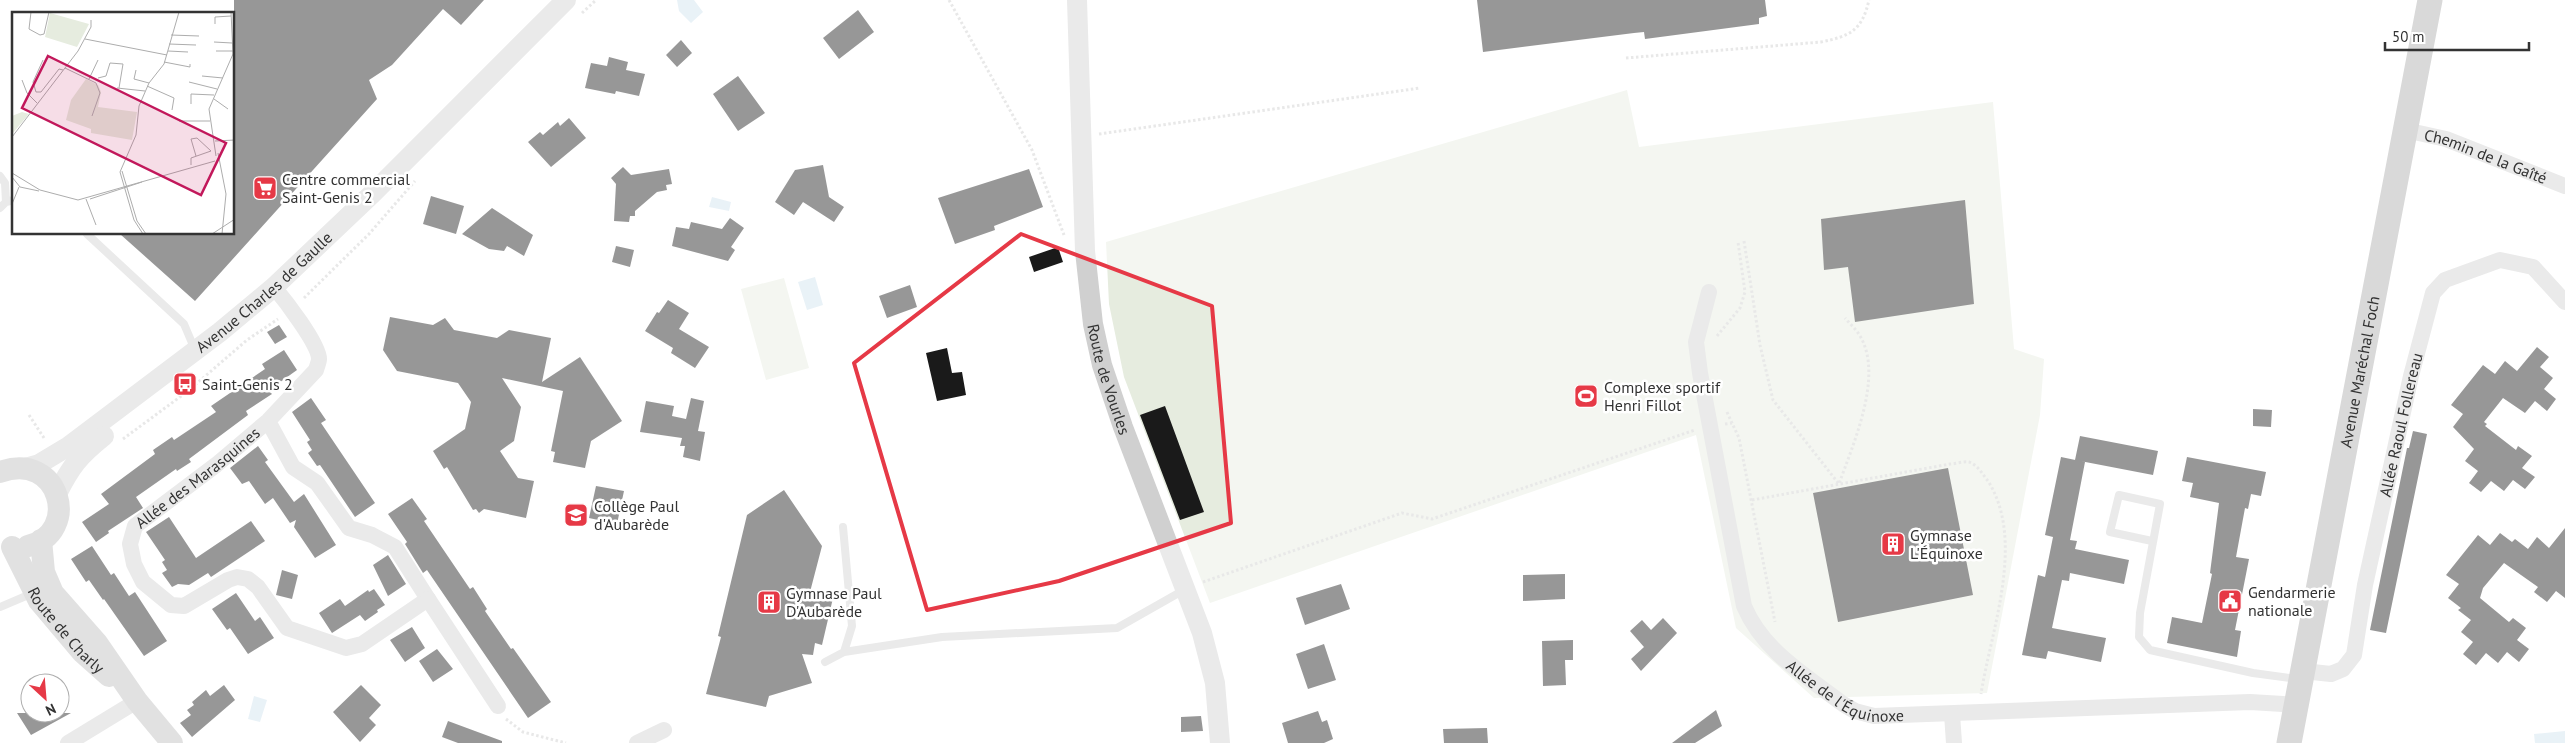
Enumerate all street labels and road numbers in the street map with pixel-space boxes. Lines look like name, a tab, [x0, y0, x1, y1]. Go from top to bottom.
street label: Chemin de la Gaîté	[2423, 125, 2550, 188]
street label: Avenue Charles de Gaulle	[192, 227, 336, 357]
street label: Avenue Maréchal Foch	[2335, 294, 2384, 449]
street label: Route de Vourles	[1083, 322, 1135, 438]
street label: Allée Raoul Follereau	[2375, 350, 2427, 499]
street label: Allée des Marasquines	[131, 422, 264, 532]
street label: Route de Charly	[24, 584, 109, 678]
street label: Allée de l'Équinoxe	[1782, 655, 1904, 726]

